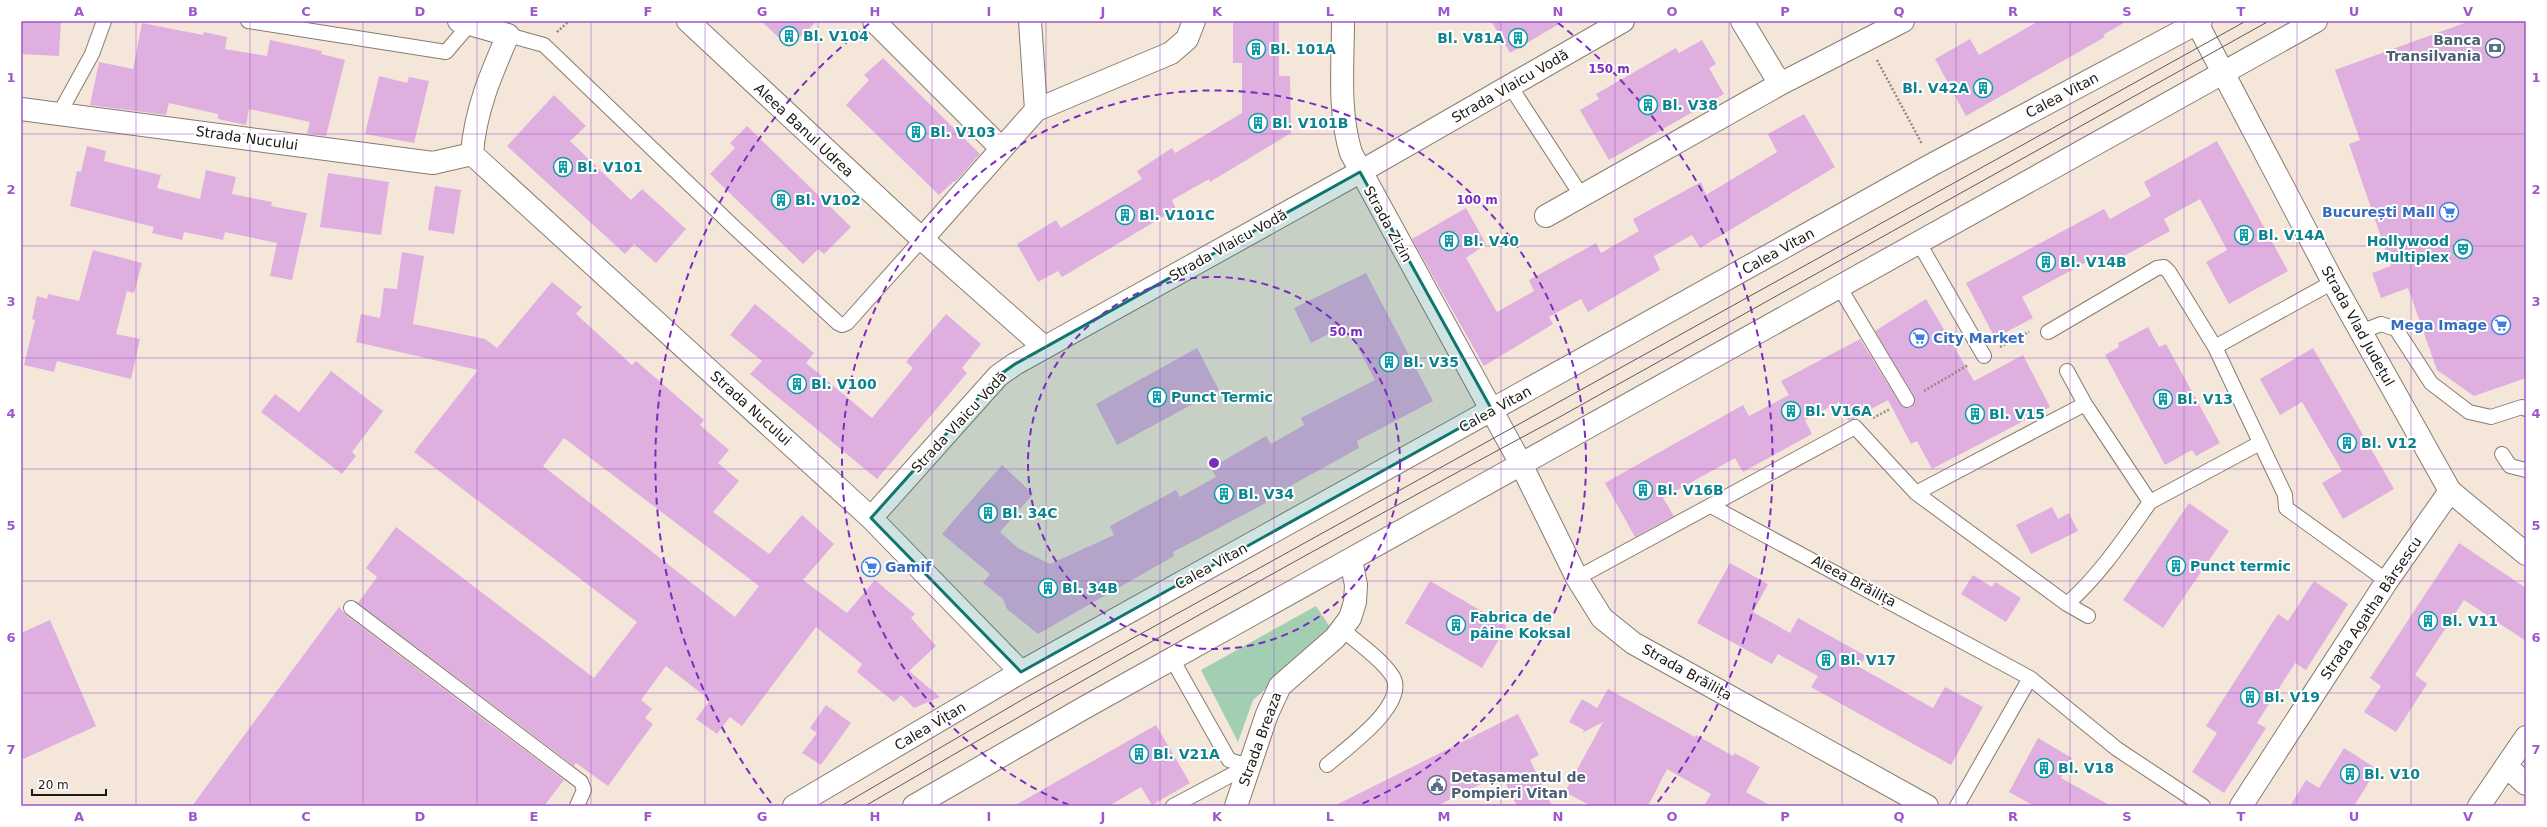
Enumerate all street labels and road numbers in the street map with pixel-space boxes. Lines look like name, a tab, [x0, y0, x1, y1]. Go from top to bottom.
street label: Strada Vlaicu Vodă	[1449, 46, 1571, 126]
street label: Calea Vitan	[2023, 69, 2101, 121]
street label: Aleea Banul Udrea	[751, 80, 857, 180]
street label: Strada Nucului	[195, 123, 299, 153]
street label: Strada Zizin	[1361, 183, 1415, 265]
street label: Strada Vlaicu Vodă	[1166, 206, 1290, 284]
street label: Calea Vitan	[1739, 225, 1817, 277]
street label: Strada Vlad Județul	[2317, 263, 2398, 389]
street label: Strada Nucului	[707, 368, 795, 448]
street label: Strada Vlaicu Vodă	[908, 368, 1010, 476]
street label: Calea Vitan	[1456, 383, 1534, 435]
street label: Strada Agatha Bârsescu	[2317, 534, 2425, 682]
street label: Calea Vitan	[1172, 540, 1250, 592]
street label: Aleea Brăilița	[1809, 552, 1899, 611]
street label: Strada Brăilița	[1639, 641, 1735, 704]
street label: Strada Breaza	[1236, 690, 1284, 788]
street label: Calea Vitan	[892, 699, 968, 753]

